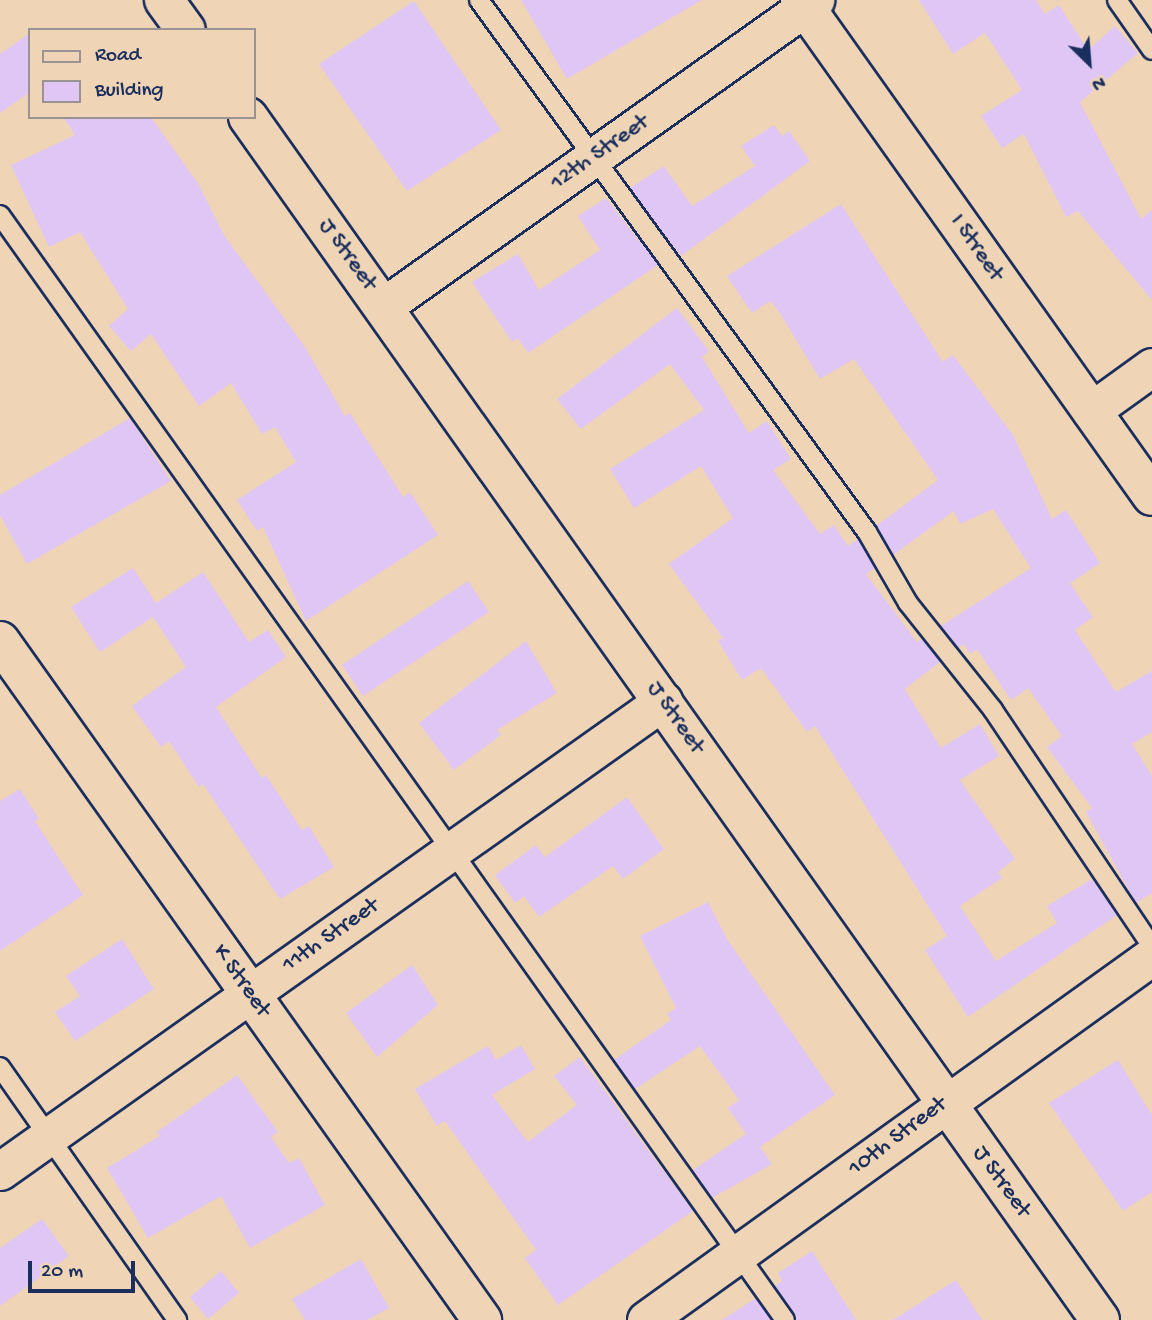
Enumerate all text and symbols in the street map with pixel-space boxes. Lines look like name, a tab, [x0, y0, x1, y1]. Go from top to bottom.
legend	[28, 28, 256, 119]
north arrow	[1054, 28, 1124, 98]
text: Road	[95, 44, 141, 69]
text: N	[1088, 69, 1109, 96]
text: Building	[95, 79, 164, 104]
street label: 12th Street	[545, 109, 655, 197]
street label: I Street	[943, 209, 1009, 287]
street label: J Street	[311, 213, 383, 297]
street label: J Street	[640, 676, 710, 760]
street label: 11th Street	[277, 892, 385, 980]
street label: K Street	[205, 939, 277, 1023]
street label: 10th Street	[843, 1091, 953, 1183]
street label: J Street	[965, 1140, 1037, 1224]
scale bar	[32, 1246, 138, 1290]
text: 20 m	[41, 1260, 83, 1285]

